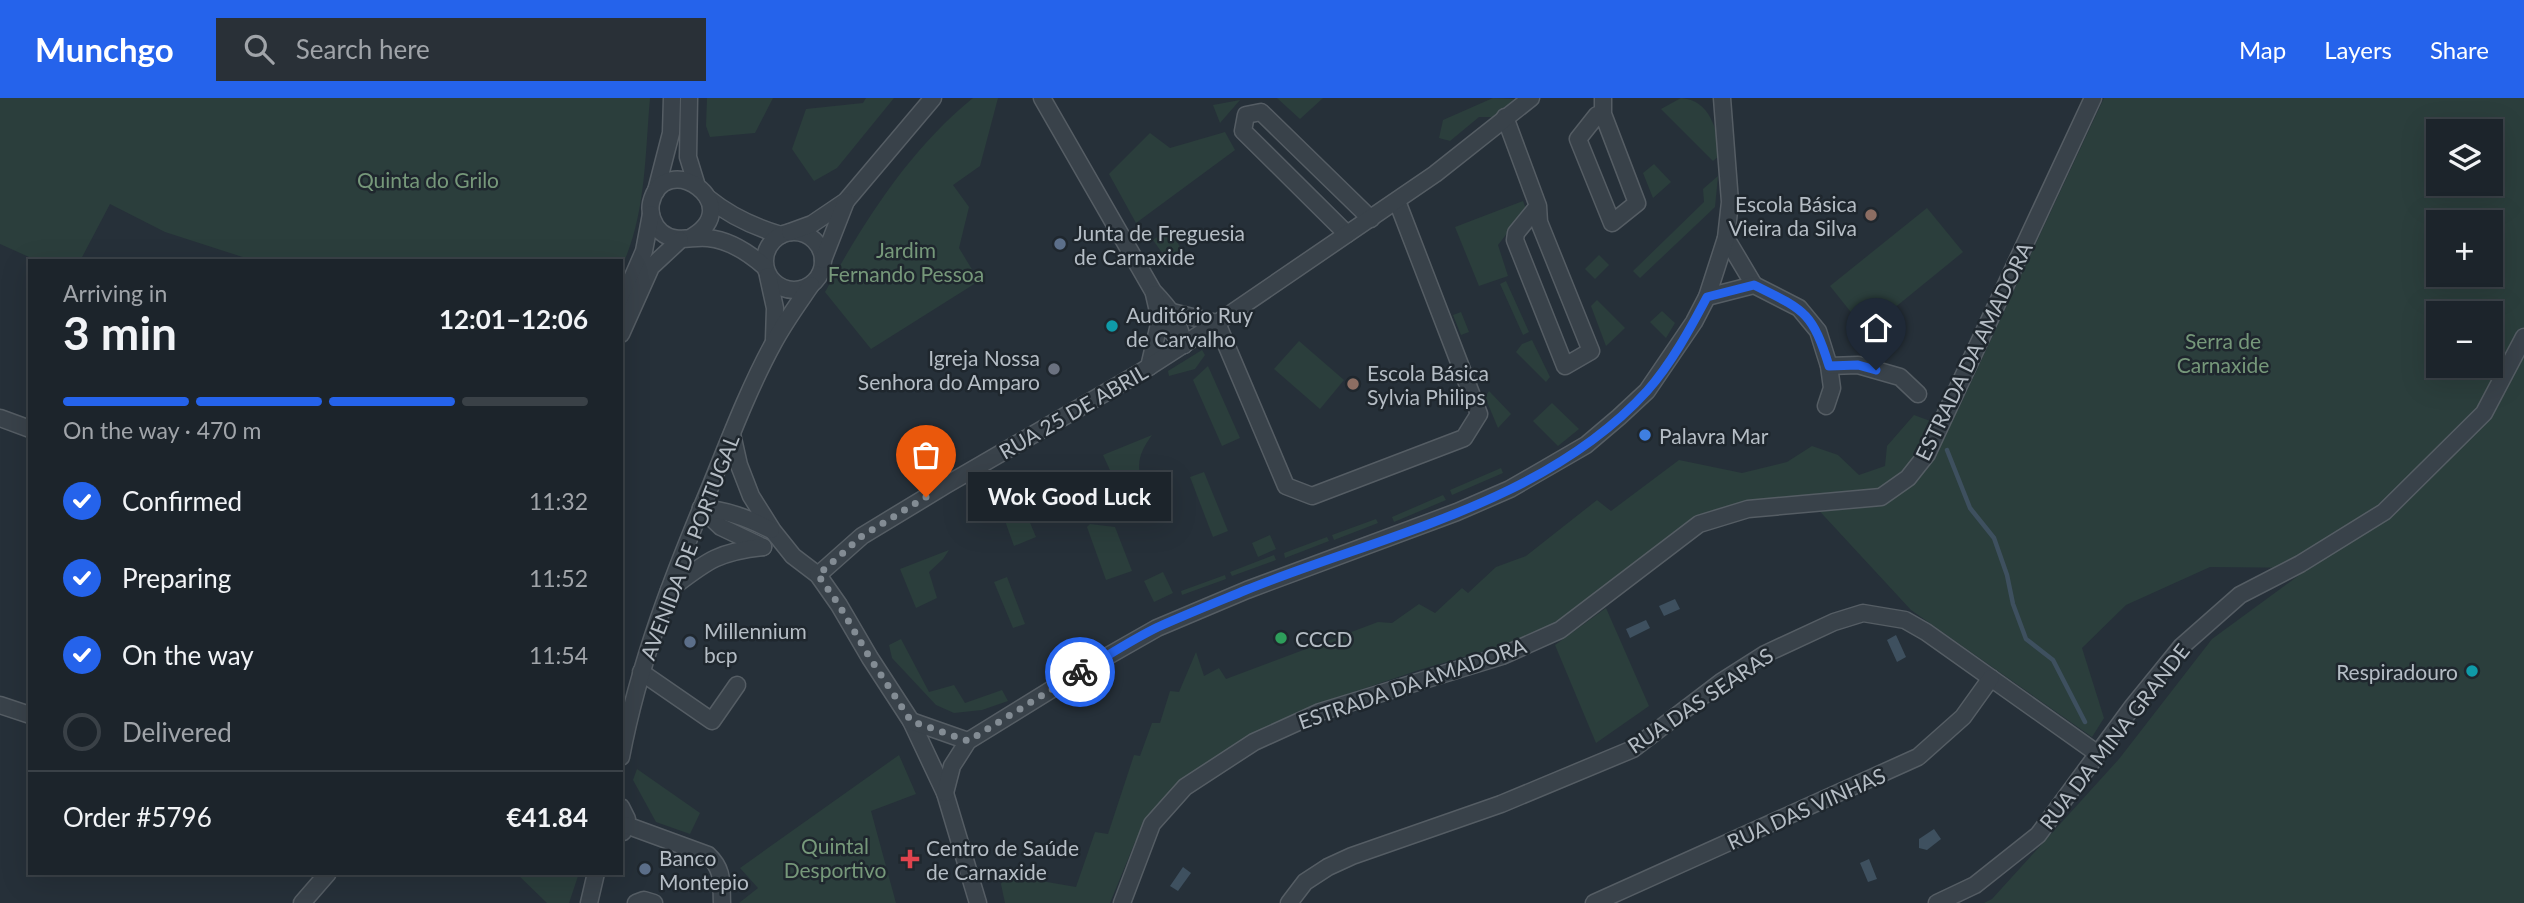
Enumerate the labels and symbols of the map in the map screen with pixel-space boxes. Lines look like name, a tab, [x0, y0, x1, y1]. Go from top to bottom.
park label: Quinta do Grilo	[357, 167, 499, 192]
place label: Escola Básica Vieira da Silva	[1728, 191, 1857, 240]
marker: Escola Básica Vieira da Silva	[1863, 207, 1879, 223]
place label: Junta de Freguesia de Carnaxide	[1074, 220, 1245, 269]
marker: Junta de Freguesia de Carnaxide	[1052, 236, 1068, 252]
park label: Jardim Fernando Pessoa	[828, 237, 984, 286]
street label: ESTRADA DA AMADORA	[1909, 237, 2037, 464]
pin	[1846, 298, 1906, 370]
place label: Auditório Ruy de Carvalho	[1126, 302, 1253, 351]
marker: Auditório Ruy de Carvalho	[1104, 318, 1120, 334]
park label: Serra de Carnaxide	[2177, 328, 2269, 377]
place label: Igreja Nossa Senhora do Amparo	[858, 345, 1040, 394]
street label: RUA 25 DE ABRIL	[994, 358, 1152, 464]
place label: Escola Básica Sylvia Philips	[1367, 360, 1489, 409]
marker: Igreja Nossa Senhora do Amparo	[1046, 361, 1062, 377]
marker: Escola Básica Sylvia Philips	[1345, 376, 1361, 392]
place label: Palavra Mar	[1659, 423, 1769, 448]
pin	[896, 425, 956, 497]
marker: Palavra Mar	[1637, 427, 1653, 443]
street label: AVENIDA DE PORTUGAL	[634, 431, 744, 663]
callout: Wok Good Luck	[968, 472, 1171, 522]
place label: Millennium bcp	[704, 618, 807, 667]
place label: CCCD	[1295, 626, 1352, 651]
marker: CCCD	[1273, 630, 1289, 646]
street label: ESTRADA DA AMADORA	[1295, 632, 1530, 734]
marker: Millennium bcp	[682, 634, 698, 650]
courier	[1045, 637, 1115, 707]
street label: RUA DA MINA GRANDE	[2034, 638, 2194, 834]
street label: RUA DAS SEARAS	[1622, 642, 1778, 758]
place label: Respiradouro	[2336, 659, 2458, 684]
marker: Respiradouro	[2464, 663, 2480, 679]
street label: RUA DAS VINHAS	[1723, 762, 1889, 854]
park label: Quintal Desportivo	[784, 833, 886, 882]
place label: Centro de Saúde de Carnaxide	[926, 835, 1079, 884]
place label: Banco Montepio	[659, 845, 749, 894]
marker: Centro de Saúde de Carnaxide	[900, 849, 920, 869]
marker: Banco Montepio	[637, 861, 653, 877]

